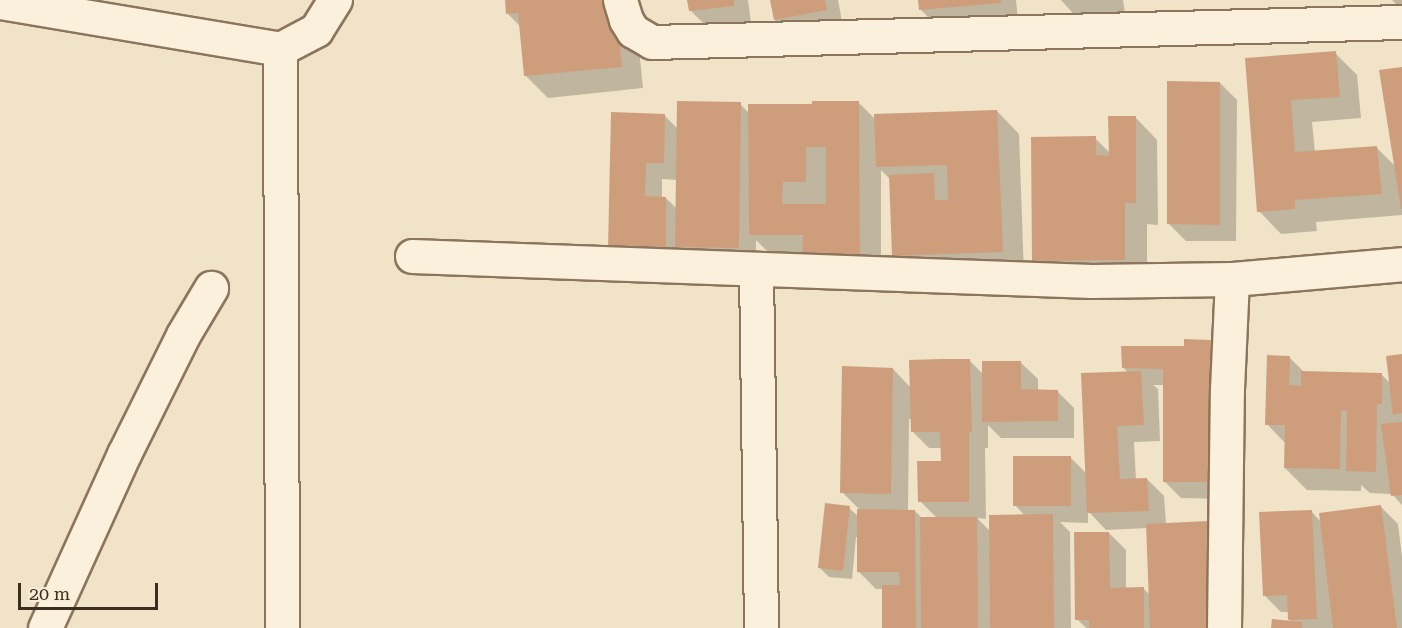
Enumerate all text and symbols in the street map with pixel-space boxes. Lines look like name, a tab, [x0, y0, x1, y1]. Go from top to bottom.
scale bar	[21, 571, 160, 609]
text: 20 m	[29, 583, 70, 604]

